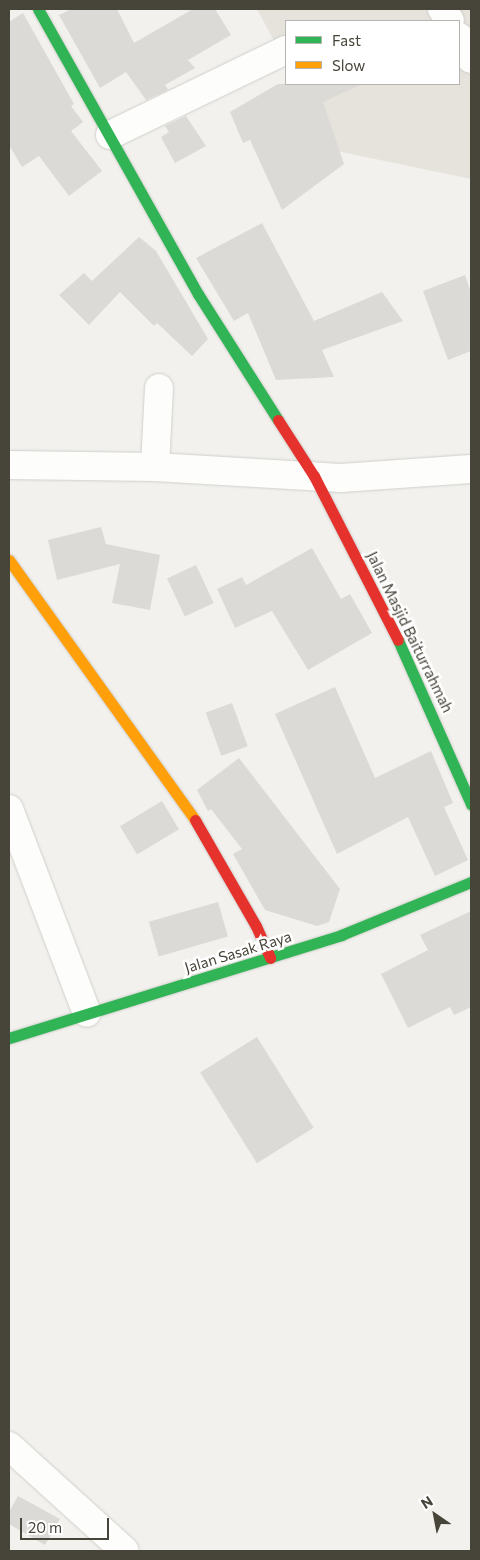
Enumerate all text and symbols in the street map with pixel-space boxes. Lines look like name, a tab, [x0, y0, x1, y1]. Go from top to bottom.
legend	[285, 20, 460, 85]
text: Fast	[332, 31, 361, 49]
text: Slow	[332, 56, 365, 74]
street label: Jalan Masjid Baiturrahmah	[363, 548, 457, 716]
street label: Jalan Sasak Raya	[182, 927, 294, 977]
north arrow	[410, 1490, 460, 1540]
text: N	[418, 1492, 436, 1512]
scale bar	[22, 1508, 111, 1540]
text: 20 m	[28, 1518, 62, 1536]

